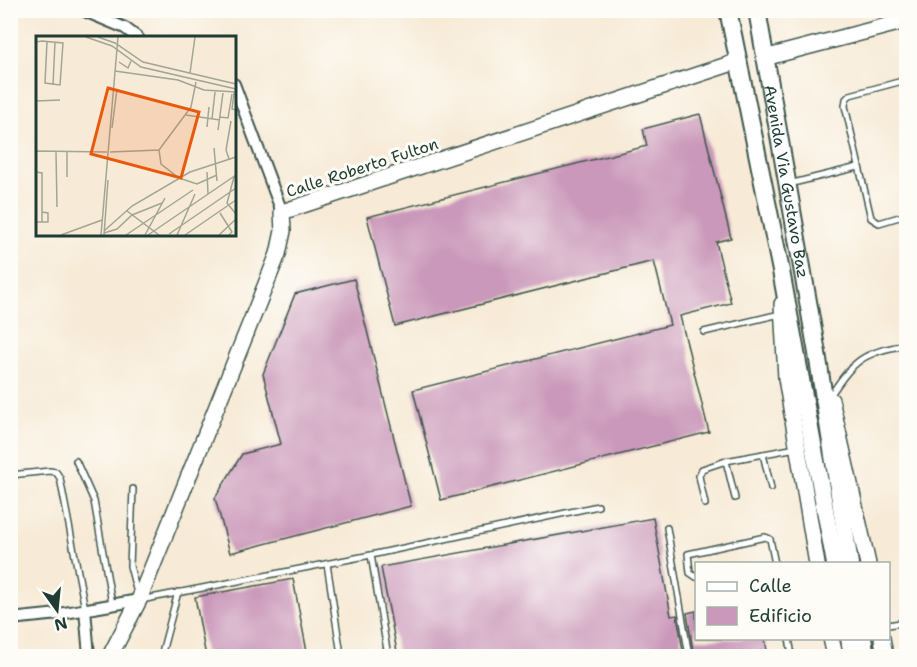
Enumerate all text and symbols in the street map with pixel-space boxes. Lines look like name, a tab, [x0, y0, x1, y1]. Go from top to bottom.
inset map	[36, 36, 236, 236]
street label: Avenida Via Gustavo Baz	[759, 83, 814, 280]
street label: Calle Roberto Fulton	[283, 133, 441, 202]
legend	[695, 562, 890, 640]
text: Calle	[749, 574, 792, 598]
north arrow	[27, 580, 87, 640]
text: Edificio	[749, 604, 812, 628]
text: N	[52, 612, 70, 636]

